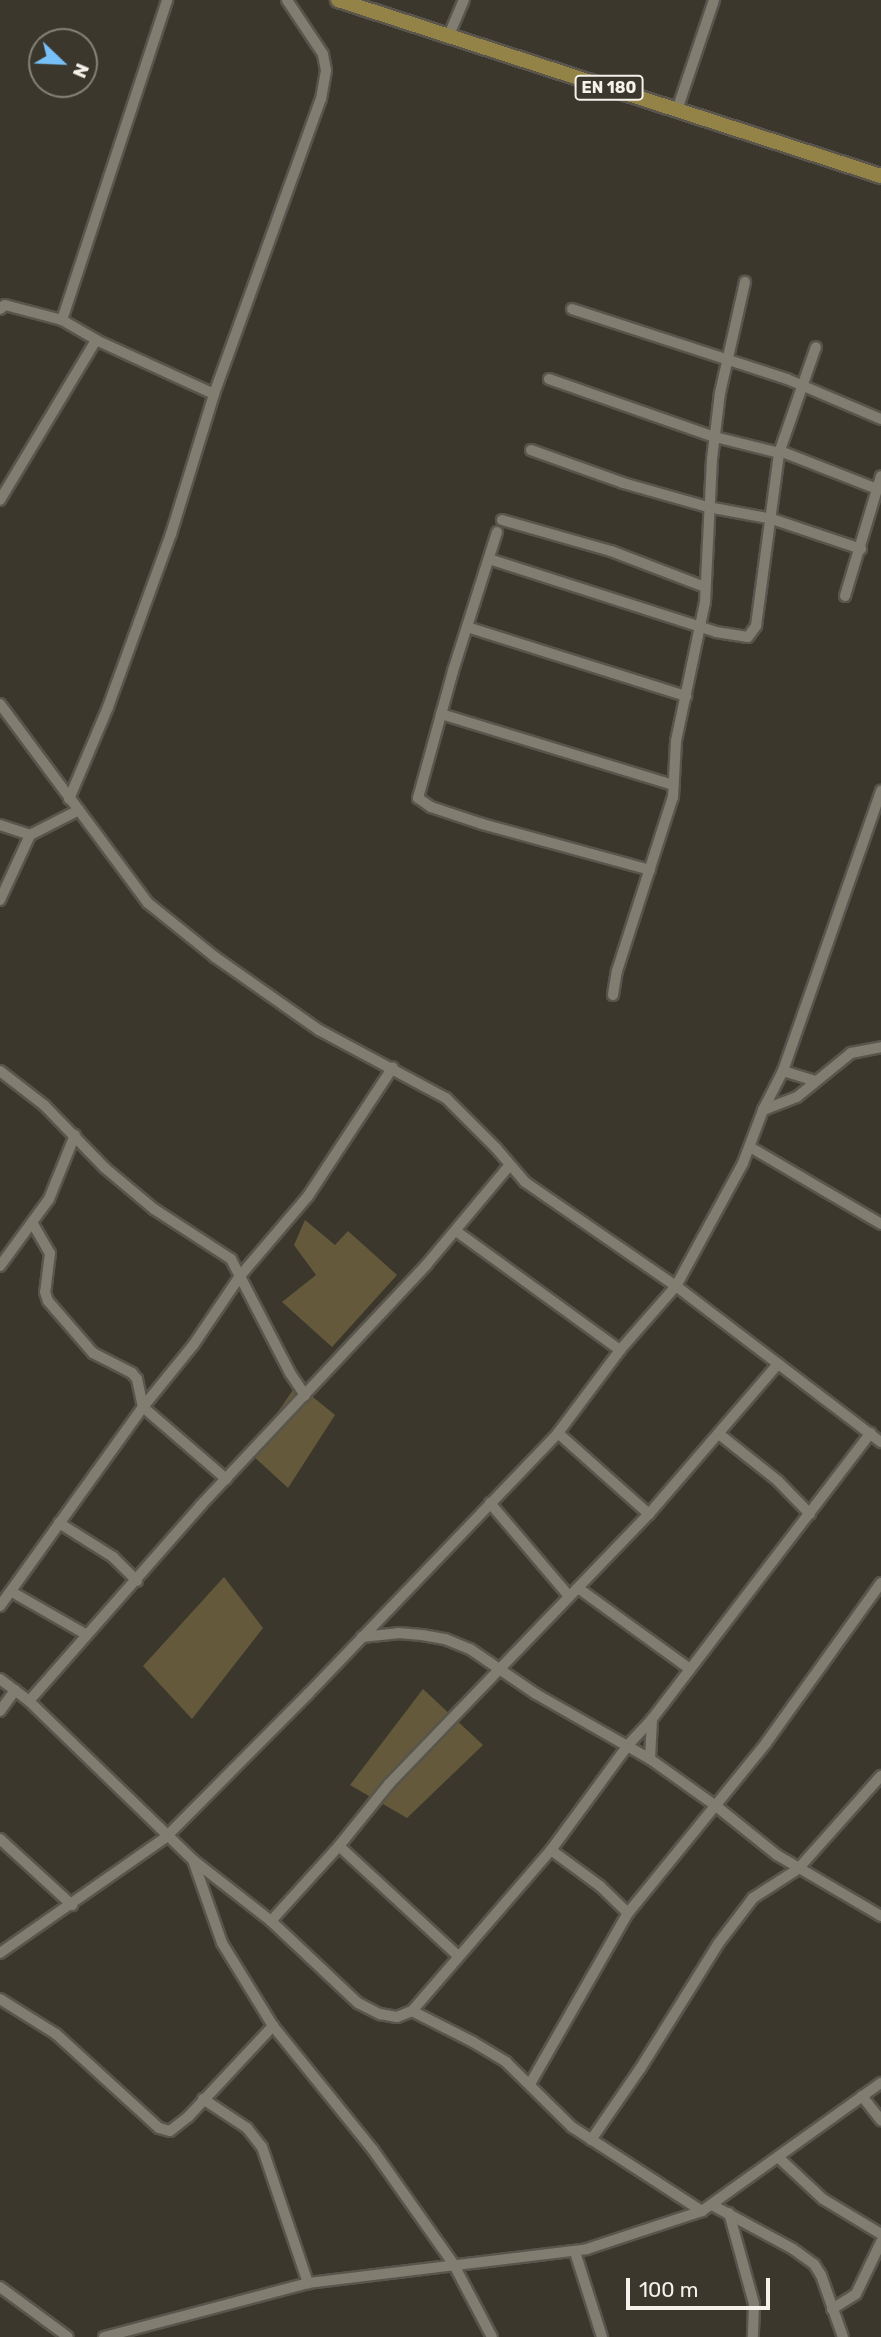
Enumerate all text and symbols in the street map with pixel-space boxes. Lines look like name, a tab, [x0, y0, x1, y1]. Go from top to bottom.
north arrow	[28, 28, 98, 98]
text: N	[68, 60, 94, 81]
road number: EN 180	[574, 76, 644, 100]
scale bar	[629, 2264, 772, 2308]
text: 100 m	[639, 2277, 698, 2302]

